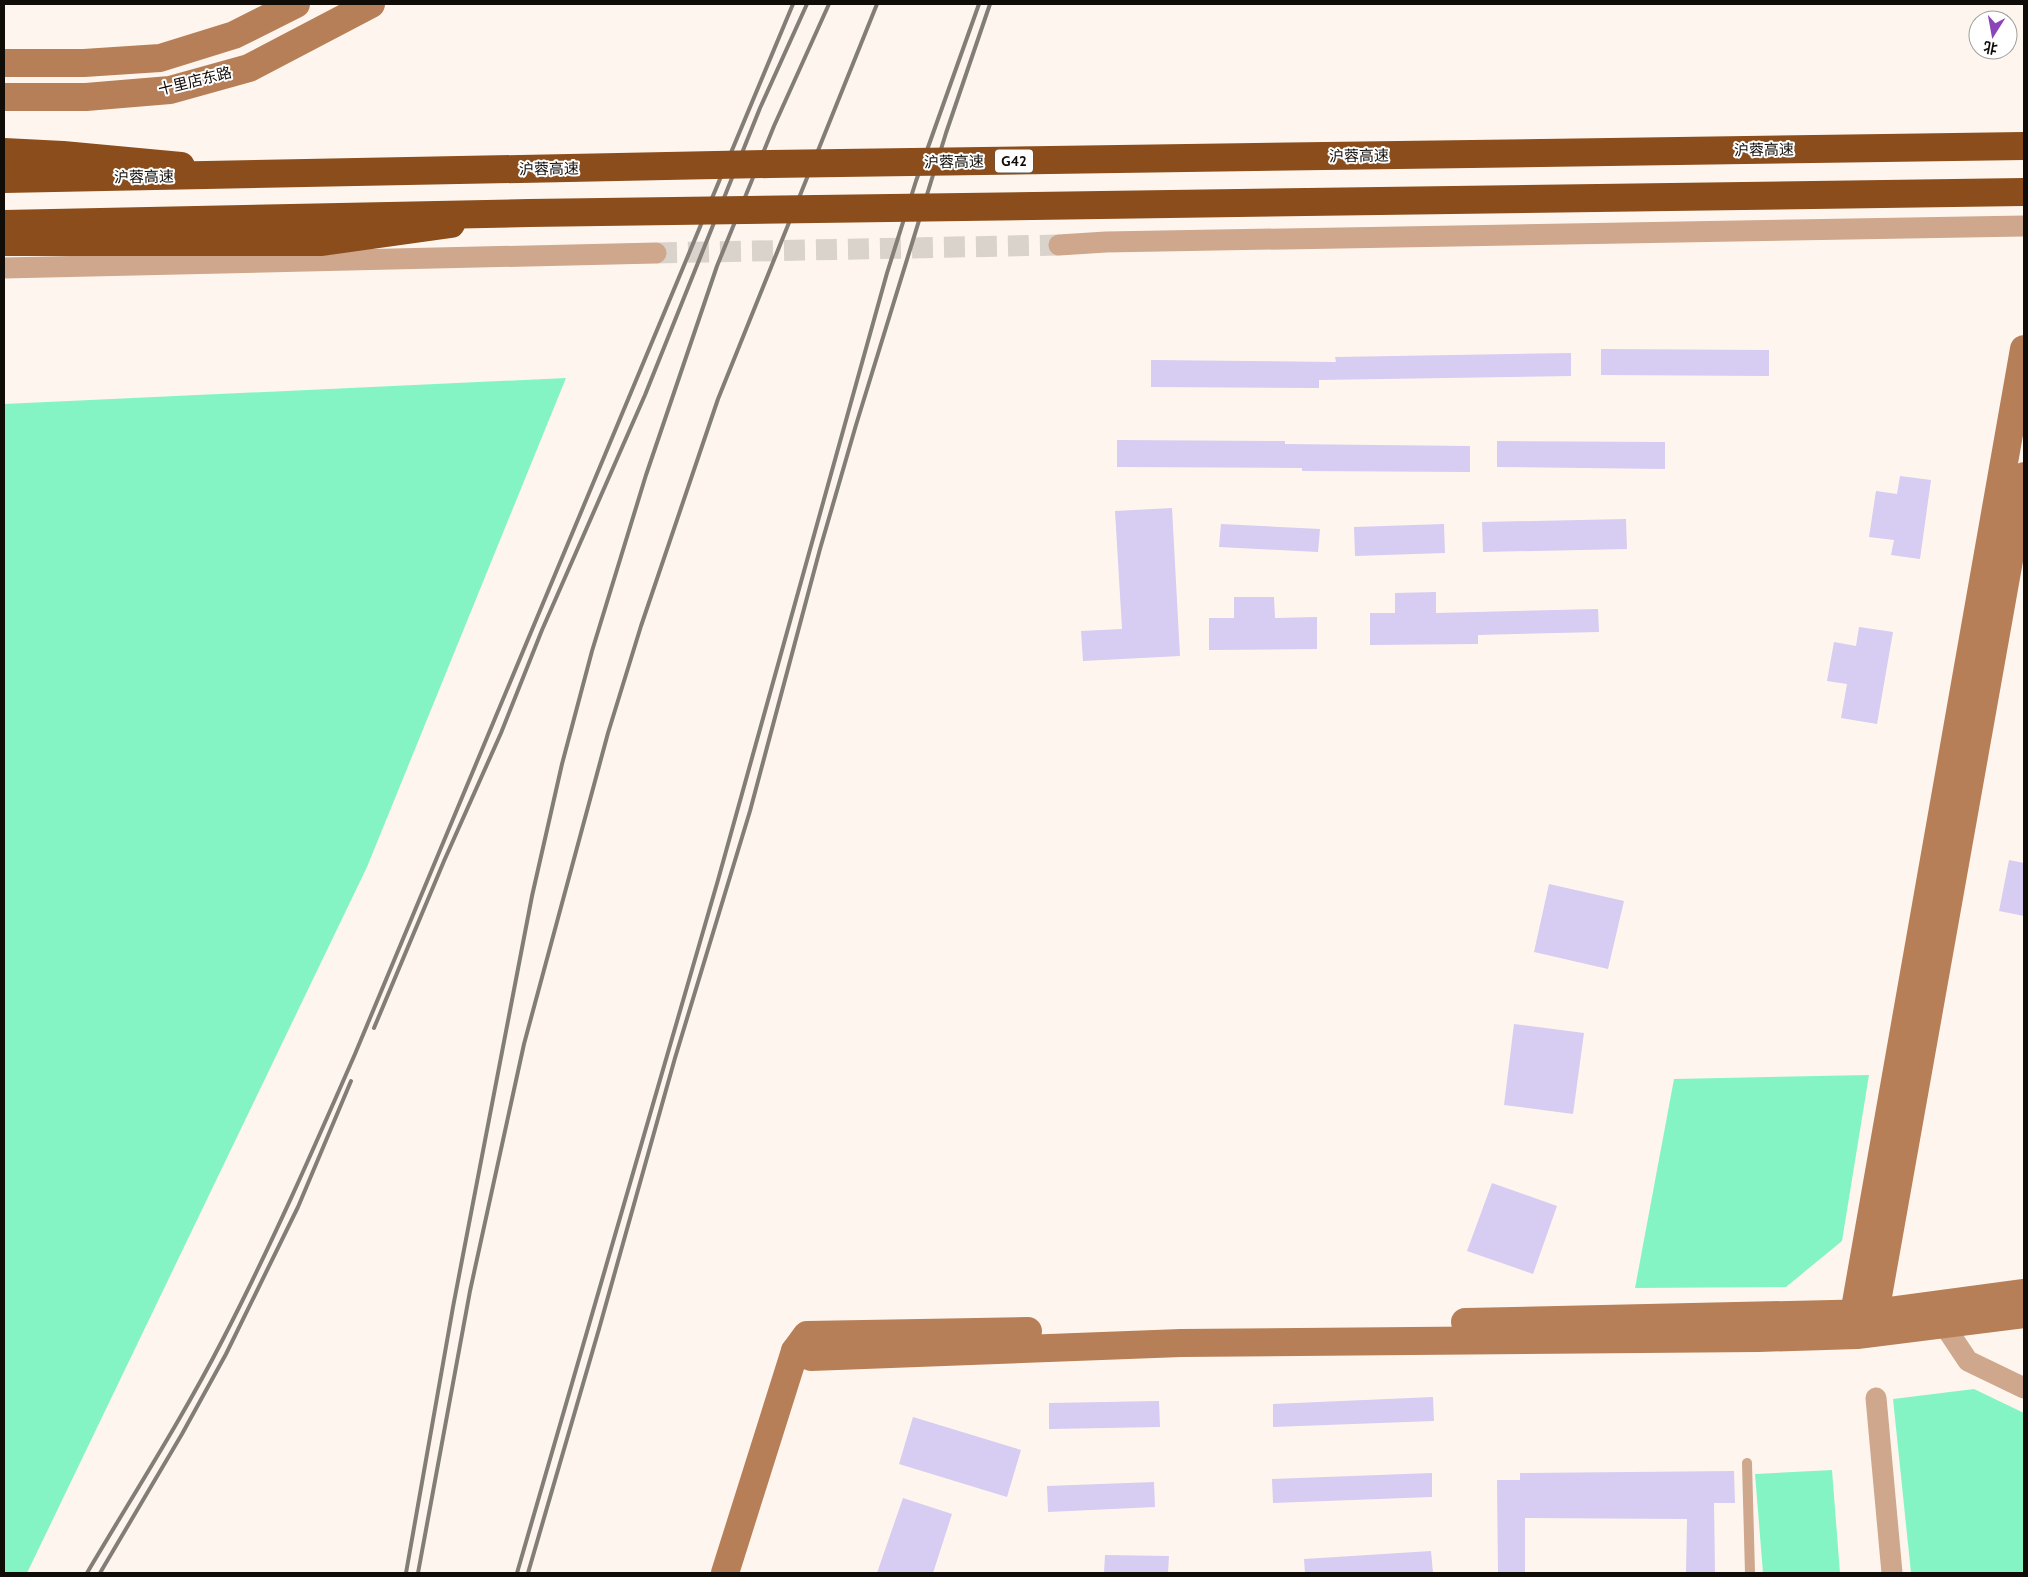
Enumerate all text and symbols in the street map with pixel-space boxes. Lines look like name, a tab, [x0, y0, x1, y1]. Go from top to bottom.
north arrow	[1968, 10, 2018, 60]
text: 北	[1982, 38, 1999, 58]
street label: 十里店东路	[156, 63, 234, 99]
street label: 沪蓉高速	[1734, 140, 1794, 160]
street label: 沪蓉高速	[1329, 146, 1389, 166]
road number: G42	[995, 150, 1033, 172]
street label: 沪蓉高速	[924, 152, 984, 172]
street label: 沪蓉高速	[519, 159, 579, 179]
street label: 沪蓉高速	[114, 167, 174, 187]

